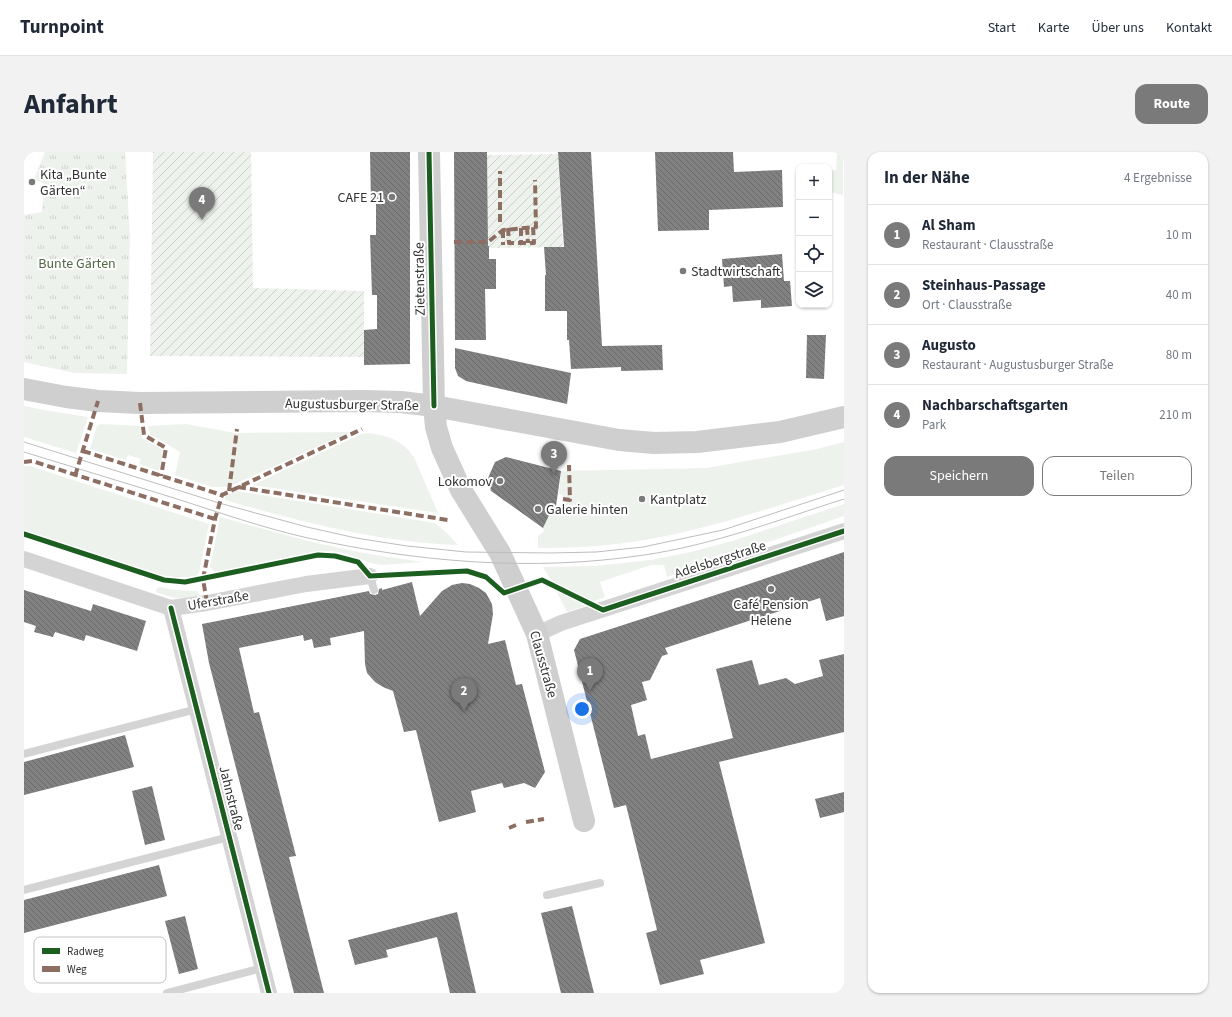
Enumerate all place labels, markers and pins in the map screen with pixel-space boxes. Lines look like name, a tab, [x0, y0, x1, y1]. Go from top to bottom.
place label: Kita „Bunte Gärten“	[40, 165, 107, 201]
marker: Kita „Bunte Gärten“	[27, 177, 37, 187]
pin: 4	[189, 187, 215, 220]
place label: CAFE 21	[337, 188, 384, 208]
marker: CAFE 21	[387, 192, 397, 202]
place label: Stadtwirtschaft	[691, 262, 781, 282]
marker: Stadtwirtschaft	[678, 266, 688, 276]
pin: 3	[541, 441, 567, 474]
place label: Lokomov	[438, 472, 492, 492]
marker: Lokomov	[495, 476, 505, 486]
place label: Kantplatz	[650, 490, 706, 510]
marker: Kantplatz	[637, 494, 647, 504]
place label: Galerie hinten	[546, 500, 628, 520]
marker: Galerie hinten	[533, 504, 543, 514]
marker: Café Pension Helene	[766, 584, 776, 594]
place label: Café Pension Helene	[733, 595, 809, 631]
pin: 1	[577, 658, 603, 691]
pin: 2	[451, 678, 477, 711]

